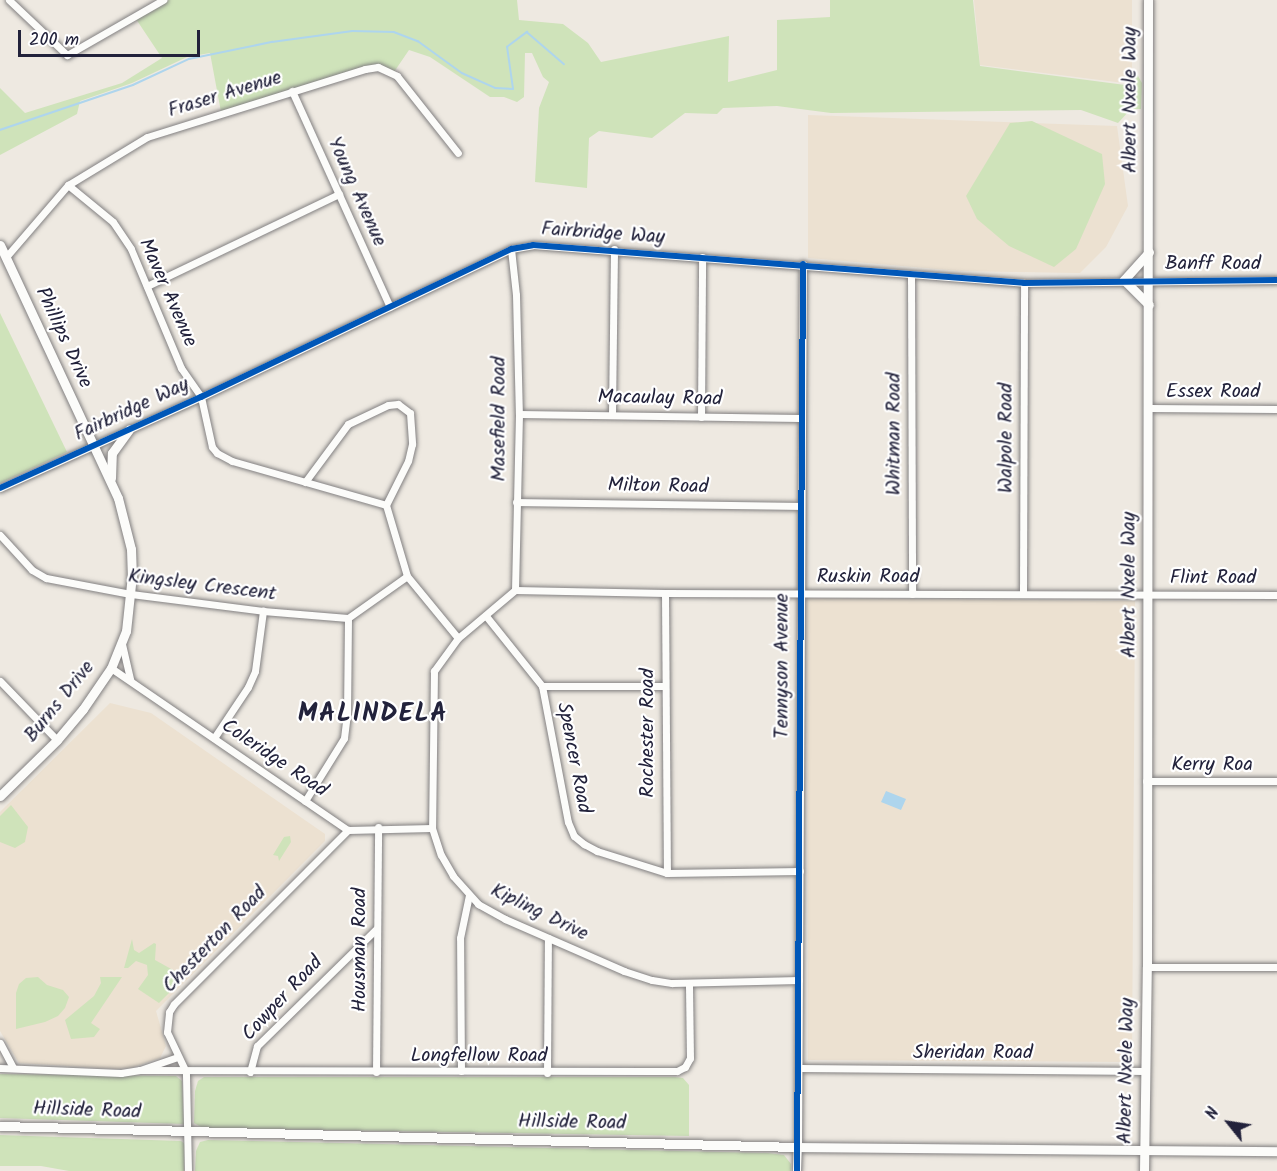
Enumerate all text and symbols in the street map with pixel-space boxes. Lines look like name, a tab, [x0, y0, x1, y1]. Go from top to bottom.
scale bar	[21, 18, 202, 56]
text: 200 m	[29, 26, 79, 55]
street label: Albert Nxele Way	[1119, 27, 1143, 173]
street label: Fraser Avenue	[165, 66, 285, 124]
street label: Young Avenue	[321, 134, 391, 250]
street label: Fairbridge Way	[540, 218, 666, 250]
street label: Maver Avenue	[132, 235, 202, 351]
street label: Banff Road	[1165, 252, 1261, 276]
street label: Phillips Drive	[29, 284, 97, 392]
street label: Masefield Road	[488, 356, 512, 482]
street label: Fairbridge Way	[71, 373, 193, 447]
street label: Whitman Road	[883, 373, 907, 495]
street label: Essex Road	[1166, 380, 1260, 404]
street label: Walpole Road	[995, 383, 1019, 493]
street label: Macaulay Road	[597, 386, 723, 412]
street label: Milton Road	[607, 474, 709, 500]
street label: Albert Nxele Way	[1118, 512, 1142, 658]
street label: Kingsley Crescent	[127, 565, 277, 607]
street label: Ruskin Road	[817, 565, 919, 589]
street label: Flint Road	[1170, 566, 1256, 590]
street label: Tennyson Avenue	[771, 593, 795, 739]
street label: Burns Drive	[20, 656, 100, 748]
street label: Rochester Road	[636, 668, 660, 798]
district label: MALINDELA	[298, 699, 448, 731]
street label: Spencer Road	[550, 701, 596, 815]
street label: Coleridge Road	[216, 715, 332, 803]
street label: Kerry Roa	[1171, 753, 1253, 777]
street label: Kipling Drive	[486, 879, 592, 947]
street label: Chesterton Road	[158, 882, 272, 998]
street label: Housman Road	[348, 888, 372, 1012]
street label: Cowper Road	[237, 951, 329, 1047]
street label: Albert Nxele Way	[1114, 998, 1140, 1144]
street label: Sheridan Road	[913, 1041, 1033, 1065]
street label: Longfellow Road	[410, 1044, 548, 1068]
north arrow	[1199, 1093, 1259, 1153]
street label: Hillside Road	[32, 1097, 142, 1125]
text: N	[1200, 1103, 1226, 1124]
street label: Hillside Road	[518, 1110, 626, 1136]

